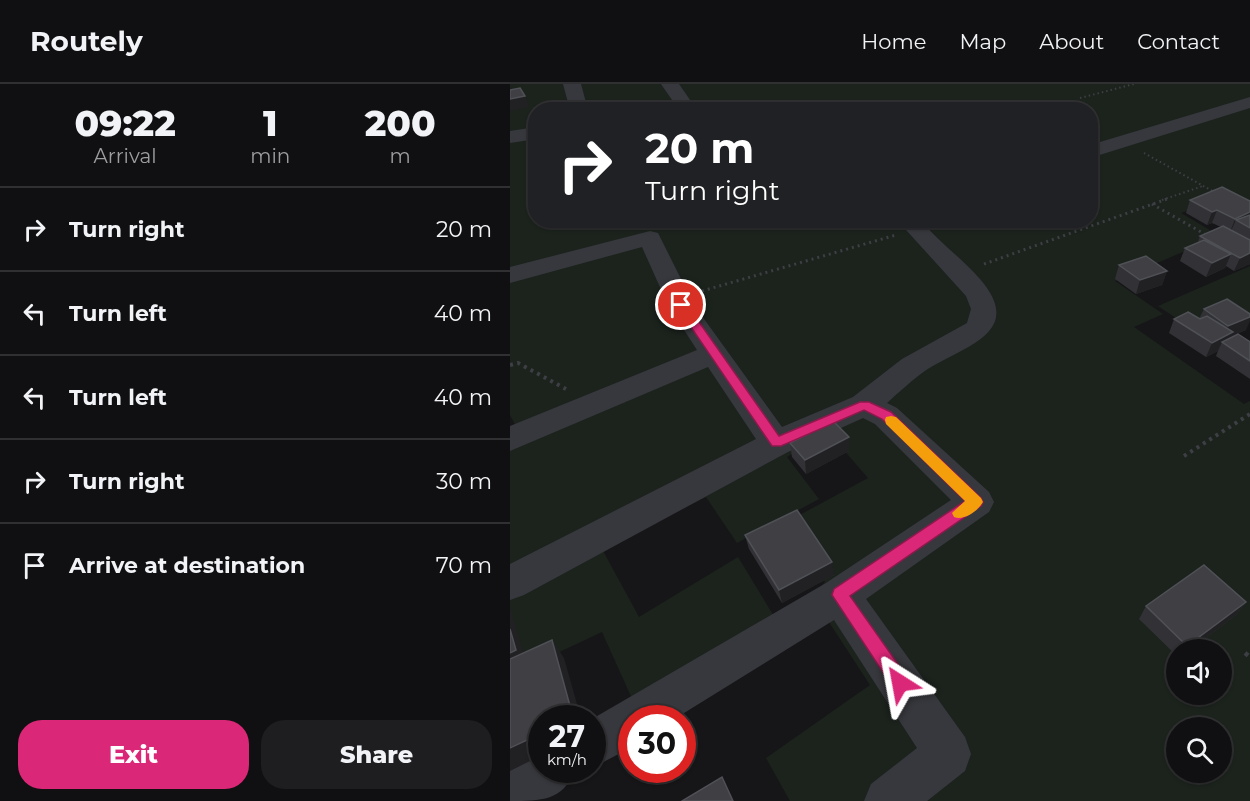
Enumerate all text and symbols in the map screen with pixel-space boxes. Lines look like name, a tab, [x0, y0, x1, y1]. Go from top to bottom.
text: Routely	[30, 24, 143, 58]
text: Home	[861, 29, 926, 54]
text: Map	[959, 29, 1006, 54]
text: About	[1039, 29, 1104, 54]
text: Contact	[1137, 29, 1220, 54]
text: 09:22	[74, 101, 176, 145]
text: 1	[263, 101, 278, 145]
text: 200	[365, 101, 436, 145]
text: 20 m	[645, 122, 754, 174]
icon: right	[546, 126, 624, 204]
text: Arrival	[94, 144, 157, 168]
text: min	[250, 144, 290, 168]
text: m	[390, 144, 411, 168]
text: Turn right	[645, 174, 780, 207]
icon: right	[18, 213, 51, 246]
text: Turn right	[69, 216, 184, 243]
text: 20 m	[436, 216, 492, 243]
pin	[655, 279, 706, 330]
icon: arrive	[664, 288, 697, 321]
icon: left	[18, 297, 51, 330]
text: Turn left	[69, 300, 167, 327]
text: 40 m	[434, 300, 492, 327]
icon: left	[18, 381, 51, 414]
text: Turn left	[69, 384, 167, 411]
text: 40 m	[434, 384, 492, 411]
icon: right	[18, 465, 51, 498]
text: Turn right	[69, 468, 184, 495]
text: 30 m	[436, 468, 492, 495]
icon: arrive	[18, 549, 51, 582]
text: Arrive at destination	[69, 552, 305, 579]
text: 70 m	[436, 552, 492, 579]
map controls	[1166, 639, 1232, 783]
button: sound	[1166, 639, 1232, 705]
position arrow	[868, 651, 932, 715]
speed limit sign: 30	[618, 705, 696, 783]
button: search	[1166, 717, 1232, 783]
text: 27	[549, 718, 585, 755]
button: Exit	[18, 720, 249, 789]
button: Share	[261, 720, 492, 789]
text: km/h	[547, 750, 587, 769]

